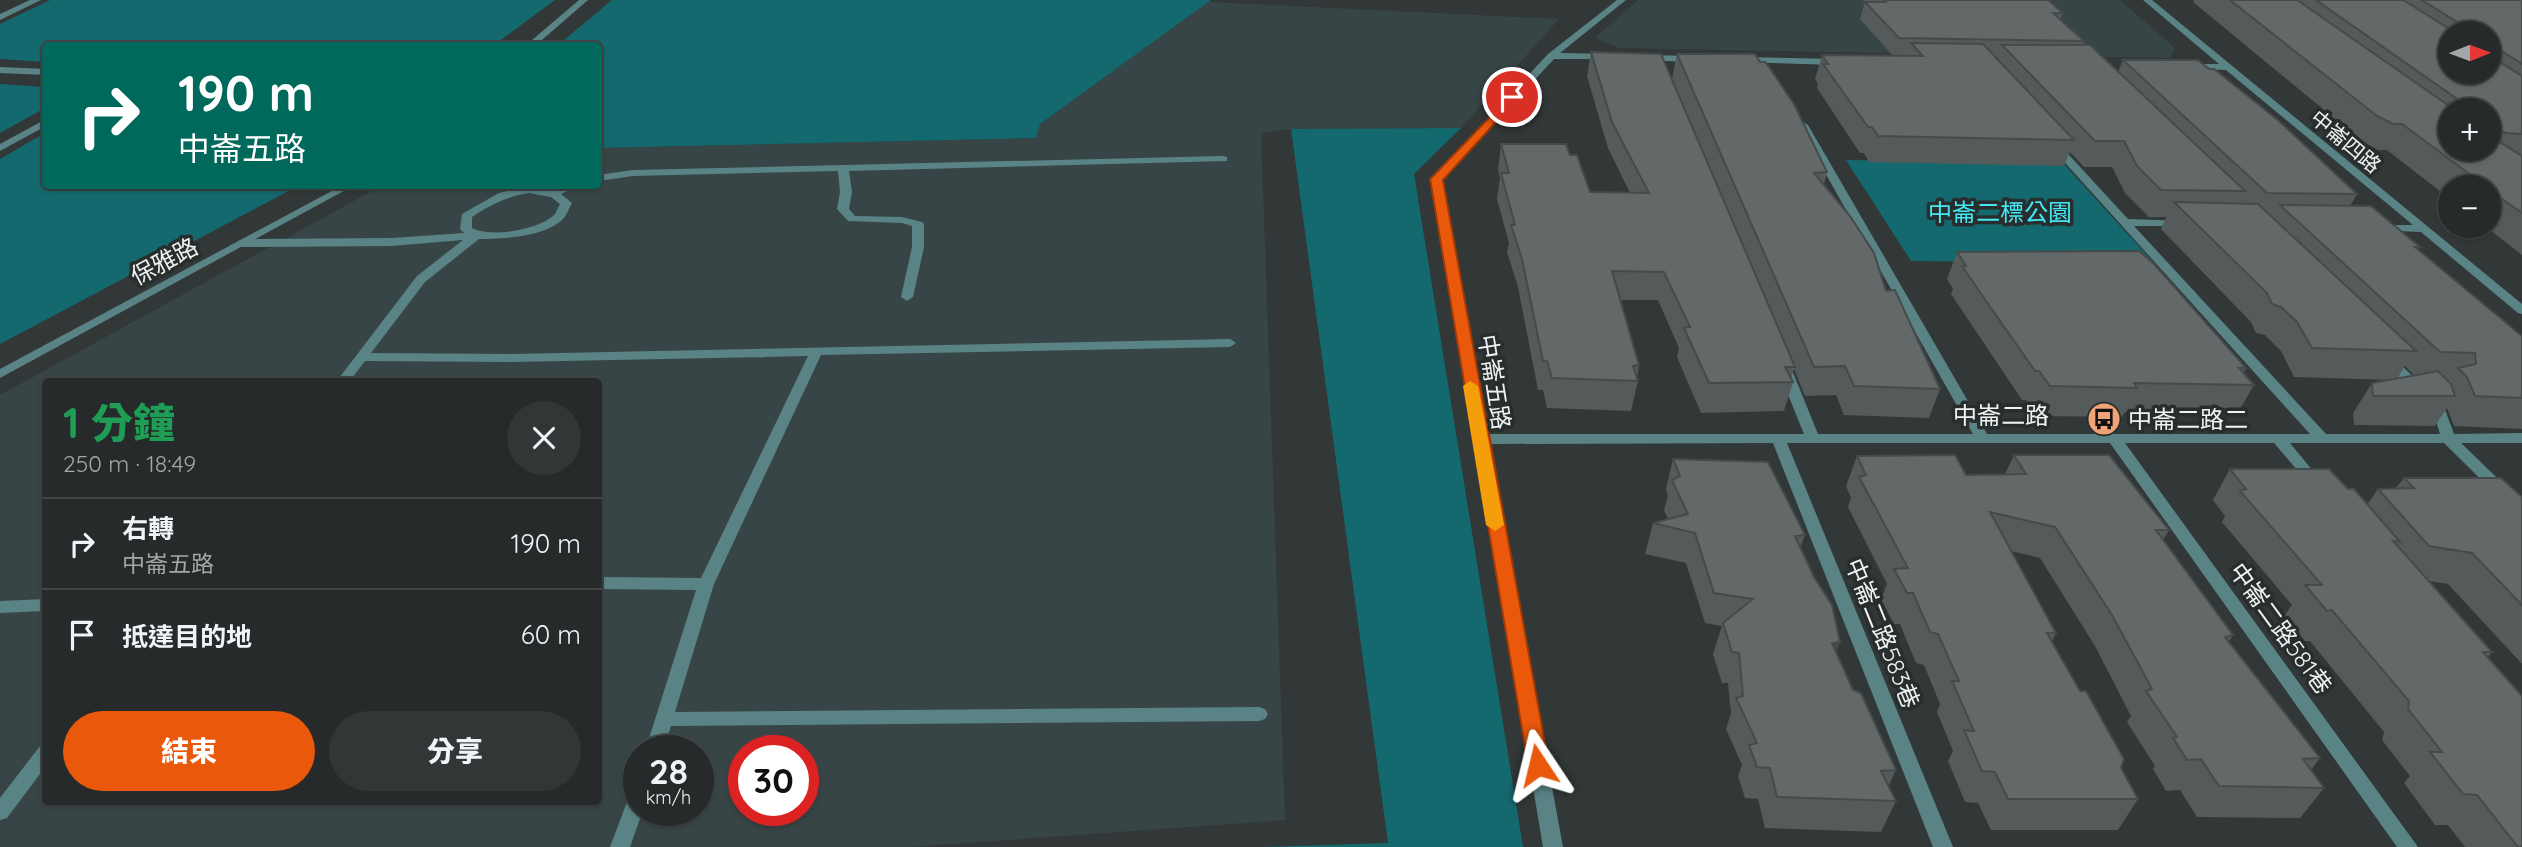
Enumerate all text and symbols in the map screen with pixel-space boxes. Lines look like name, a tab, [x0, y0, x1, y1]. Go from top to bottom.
north arrow	[2438, 21, 2501, 84]
map controls	[2438, 21, 2501, 238]
text: 190 m	[178, 62, 314, 123]
pin	[1482, 67, 1542, 127]
icon: right	[63, 70, 154, 161]
icon: arrive	[1493, 78, 1531, 116]
button: +	[2438, 98, 2501, 161]
street label: 中崙四路	[2305, 104, 2387, 178]
text: 中崙五路	[178, 128, 306, 168]
button: −	[2438, 175, 2501, 238]
park label: 中崙二標公園	[1928, 197, 2072, 227]
street label: 保雅路	[125, 231, 203, 291]
street label: 中崙五路	[1473, 332, 1517, 432]
text: 1 分鐘	[63, 396, 175, 449]
street label: 中崙二路	[1953, 400, 2049, 430]
bus stop icon: 中崙二路二	[2085, 400, 2123, 438]
button: close	[507, 401, 581, 475]
place label: 中崙二路二	[2128, 404, 2248, 434]
text: 250 m · 18:49	[63, 449, 196, 478]
text: 右轉	[122, 512, 174, 545]
icon: right	[63, 525, 101, 563]
text: 190 m	[511, 527, 581, 560]
text: 中崙五路	[122, 549, 214, 578]
street label: 中崙二路583巷	[1839, 554, 1927, 712]
street label: 中崙二路581巷	[2223, 557, 2339, 699]
icon: arrive	[63, 616, 101, 654]
text: 60 m	[521, 618, 581, 651]
text: 抵達目的地	[122, 620, 252, 653]
button: 結束	[63, 711, 315, 791]
button: 分享	[329, 711, 581, 791]
position arrow	[1501, 728, 1575, 802]
speed limit sign: 30	[728, 735, 819, 826]
text: 28	[649, 749, 688, 793]
text: km/h	[646, 786, 691, 809]

